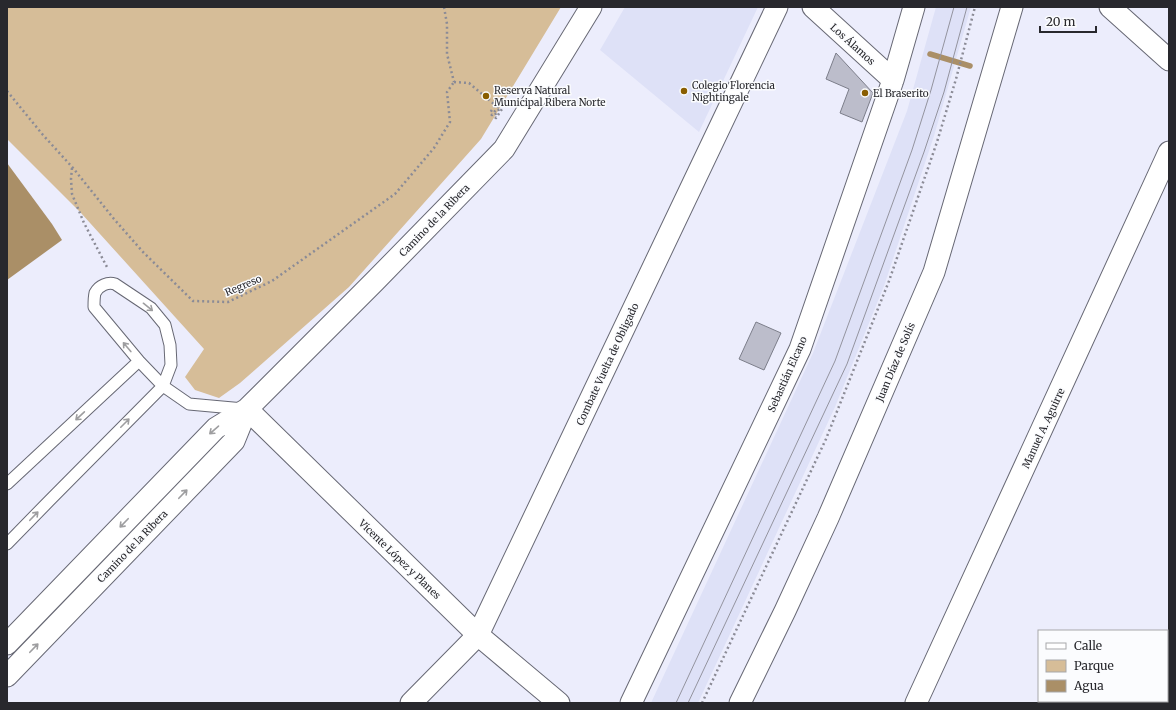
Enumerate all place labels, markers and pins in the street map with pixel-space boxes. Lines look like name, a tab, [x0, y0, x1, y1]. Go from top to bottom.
place label: Colegio Florencia Nightingale	[692, 79, 775, 104]
place label: Reserva Natural Municipal Ribera Norte	[494, 84, 606, 109]
marker: Colegio Florencia Nightingale	[679, 86, 689, 96]
place label: El Braserito	[873, 87, 929, 100]
marker: El Braserito	[860, 88, 870, 98]
marker: Reserva Natural Municipal Ribera Norte	[481, 91, 491, 101]

